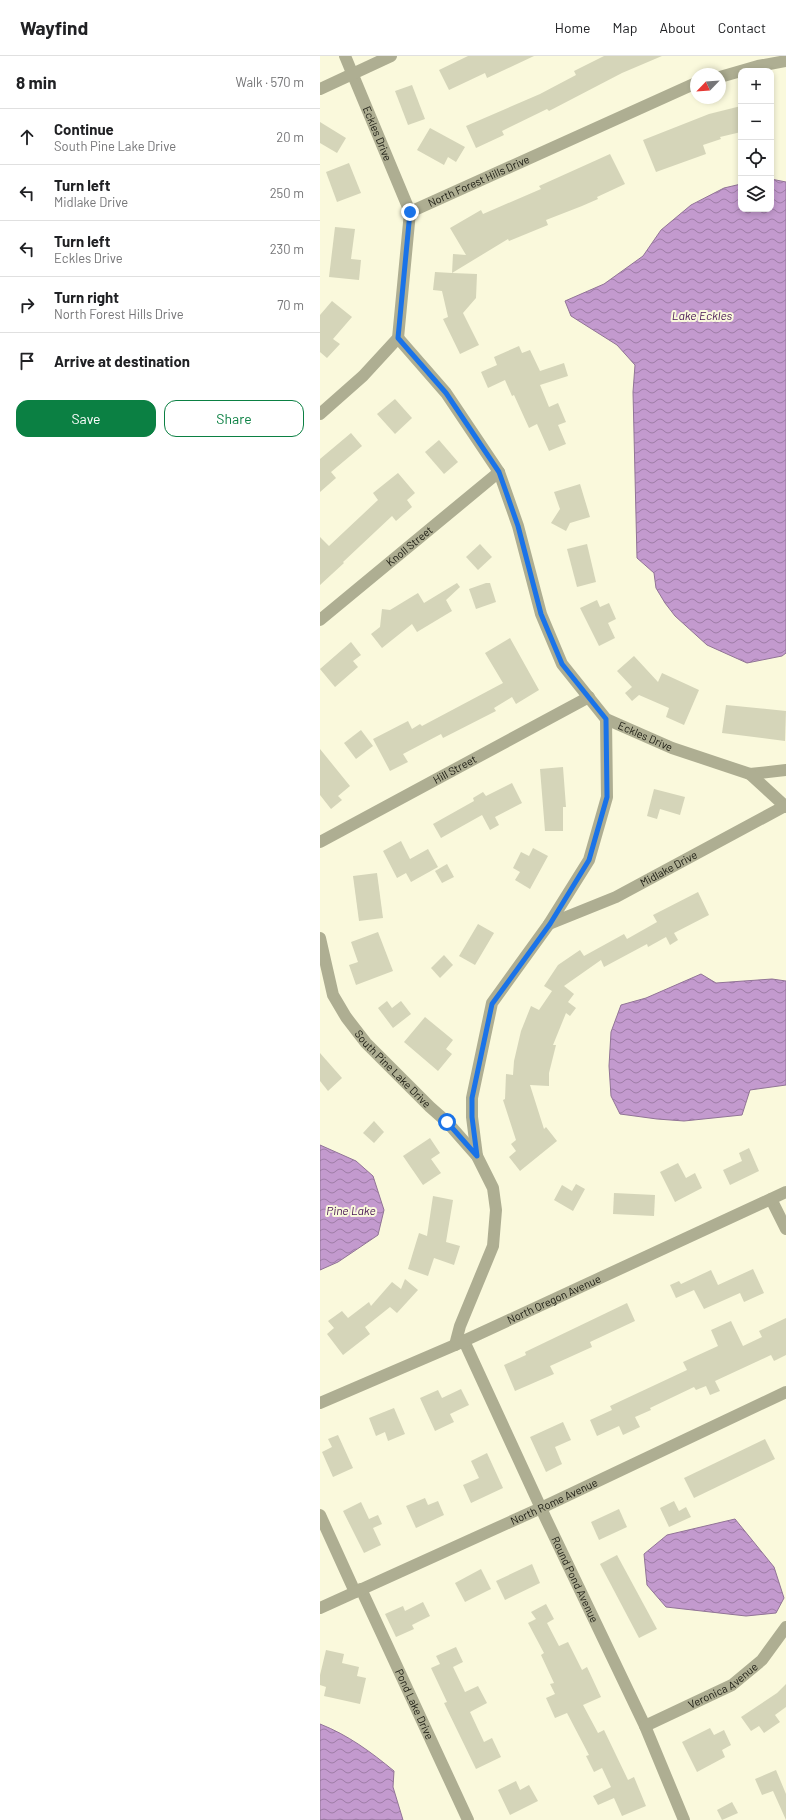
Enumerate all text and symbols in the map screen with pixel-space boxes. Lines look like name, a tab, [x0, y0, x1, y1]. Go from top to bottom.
text: Wayfind	[20, 16, 88, 39]
text: Home	[555, 19, 591, 36]
text: Map	[613, 19, 637, 36]
text: About	[659, 19, 696, 36]
text: Contact	[718, 19, 766, 36]
north arrow	[690, 68, 726, 104]
map controls	[738, 68, 774, 212]
button: +	[738, 68, 774, 104]
text: 8 min	[16, 72, 56, 92]
text: Walk · 570 m	[236, 74, 304, 90]
street label: Eckles Drive	[361, 104, 395, 163]
button: −	[738, 104, 774, 140]
text: Continue	[54, 120, 114, 138]
icon: ahead	[16, 126, 38, 148]
text: 20 m	[276, 129, 304, 145]
text: South Pine Lake Drive	[54, 138, 176, 154]
button: locate	[738, 140, 774, 176]
street label: North Forest Hills Drive	[426, 152, 531, 209]
text: Turn left	[54, 176, 110, 194]
button: layers	[738, 176, 774, 212]
icon: left	[16, 182, 38, 204]
text: 250 m	[270, 185, 304, 201]
text: Midlake Drive	[54, 194, 128, 210]
route end	[401, 203, 419, 221]
text: Turn left	[54, 232, 110, 250]
icon: left	[16, 238, 38, 260]
text: 230 m	[270, 241, 304, 257]
text: Eckles Drive	[54, 250, 123, 266]
text: Turn right	[54, 288, 119, 306]
icon: right	[16, 294, 38, 316]
text: 70 m	[277, 297, 304, 313]
text: North Forest Hills Drive	[54, 306, 184, 322]
water label: Lake Eckles	[672, 308, 733, 322]
icon: arrive	[16, 350, 38, 372]
text: Arrive at destination	[54, 352, 190, 370]
button: Save	[16, 400, 156, 437]
button: Share	[164, 400, 304, 437]
street label: Knoll Street	[383, 523, 435, 569]
street label: Eckles Drive	[616, 718, 675, 754]
street label: Hill Street	[431, 752, 478, 786]
street label: Midlake Drive	[638, 848, 699, 889]
street label: South Pine Lake Drive	[352, 1027, 434, 1110]
route start	[438, 1113, 456, 1131]
water label: Pine Lake	[326, 1203, 376, 1217]
street label: North Oregon Avenue	[505, 1272, 603, 1326]
street label: North Rome Avenue	[508, 1475, 599, 1527]
street label: Round Pond Avenue	[549, 1534, 602, 1625]
street label: Veronica Avenue	[686, 1659, 760, 1711]
street label: Pond Lake Drive	[393, 1667, 437, 1741]

